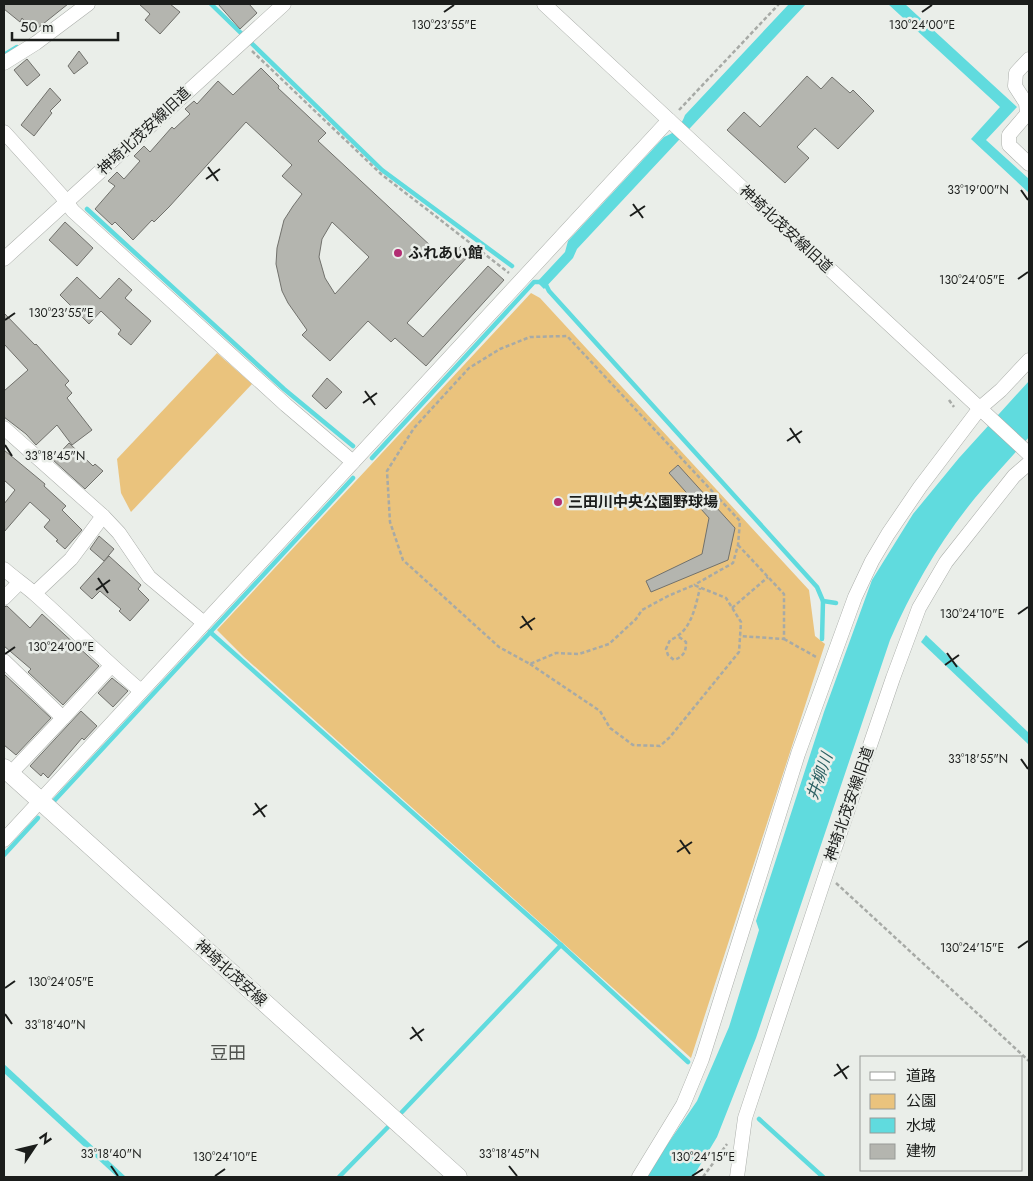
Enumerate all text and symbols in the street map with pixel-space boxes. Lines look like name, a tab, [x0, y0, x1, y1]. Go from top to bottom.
scale bar	[12, 10, 119, 42]
text: 50 m	[20, 16, 54, 38]
text: 130°23'55"E	[411, 16, 477, 34]
text: 130°24'00"E	[889, 16, 955, 34]
street label: 神埼北茂安線旧道	[93, 82, 195, 180]
street label: 神埼北茂安線旧道	[735, 180, 837, 278]
text: 33°19'00"N	[947, 181, 1009, 199]
place label: ふれあい館	[408, 242, 483, 264]
marker: ふれあい館	[392, 247, 404, 259]
text: 130°24'05"E	[939, 271, 1005, 289]
text: 130°23'55"E	[28, 304, 94, 322]
text: 33°18'45"N	[25, 447, 85, 465]
place label: 三田川中央公園野球場	[568, 491, 718, 513]
marker: 三田川中央公園野球場	[552, 496, 564, 508]
text: 130°24'10"E	[940, 605, 1004, 623]
text: 130°24'00"E	[28, 638, 94, 656]
street label: 神埼北茂安線旧道	[819, 744, 879, 864]
water label: 井柳川	[801, 748, 839, 803]
text: 33°18'55"N	[948, 750, 1008, 768]
street label: 神埼北茂安線	[190, 935, 272, 1011]
text: 130°24'15"E	[940, 939, 1004, 957]
text: 130°24'05"E	[28, 973, 94, 991]
text: 33°18'40"N	[25, 1016, 85, 1034]
district label: 豆田	[210, 1040, 246, 1066]
legend	[860, 1056, 1023, 1171]
text: 道路	[906, 1065, 936, 1087]
text: 公園	[906, 1090, 936, 1112]
text: 水域	[906, 1115, 936, 1137]
north arrow	[10, 1121, 60, 1171]
text: N	[34, 1128, 57, 1149]
text: 建物	[906, 1140, 936, 1162]
text: 33°18'40"N	[81, 1145, 141, 1163]
text: 33°18'45"N	[479, 1145, 539, 1163]
text: 130°24'10"E	[193, 1148, 257, 1166]
text: 130°24'15"E	[671, 1148, 735, 1166]

